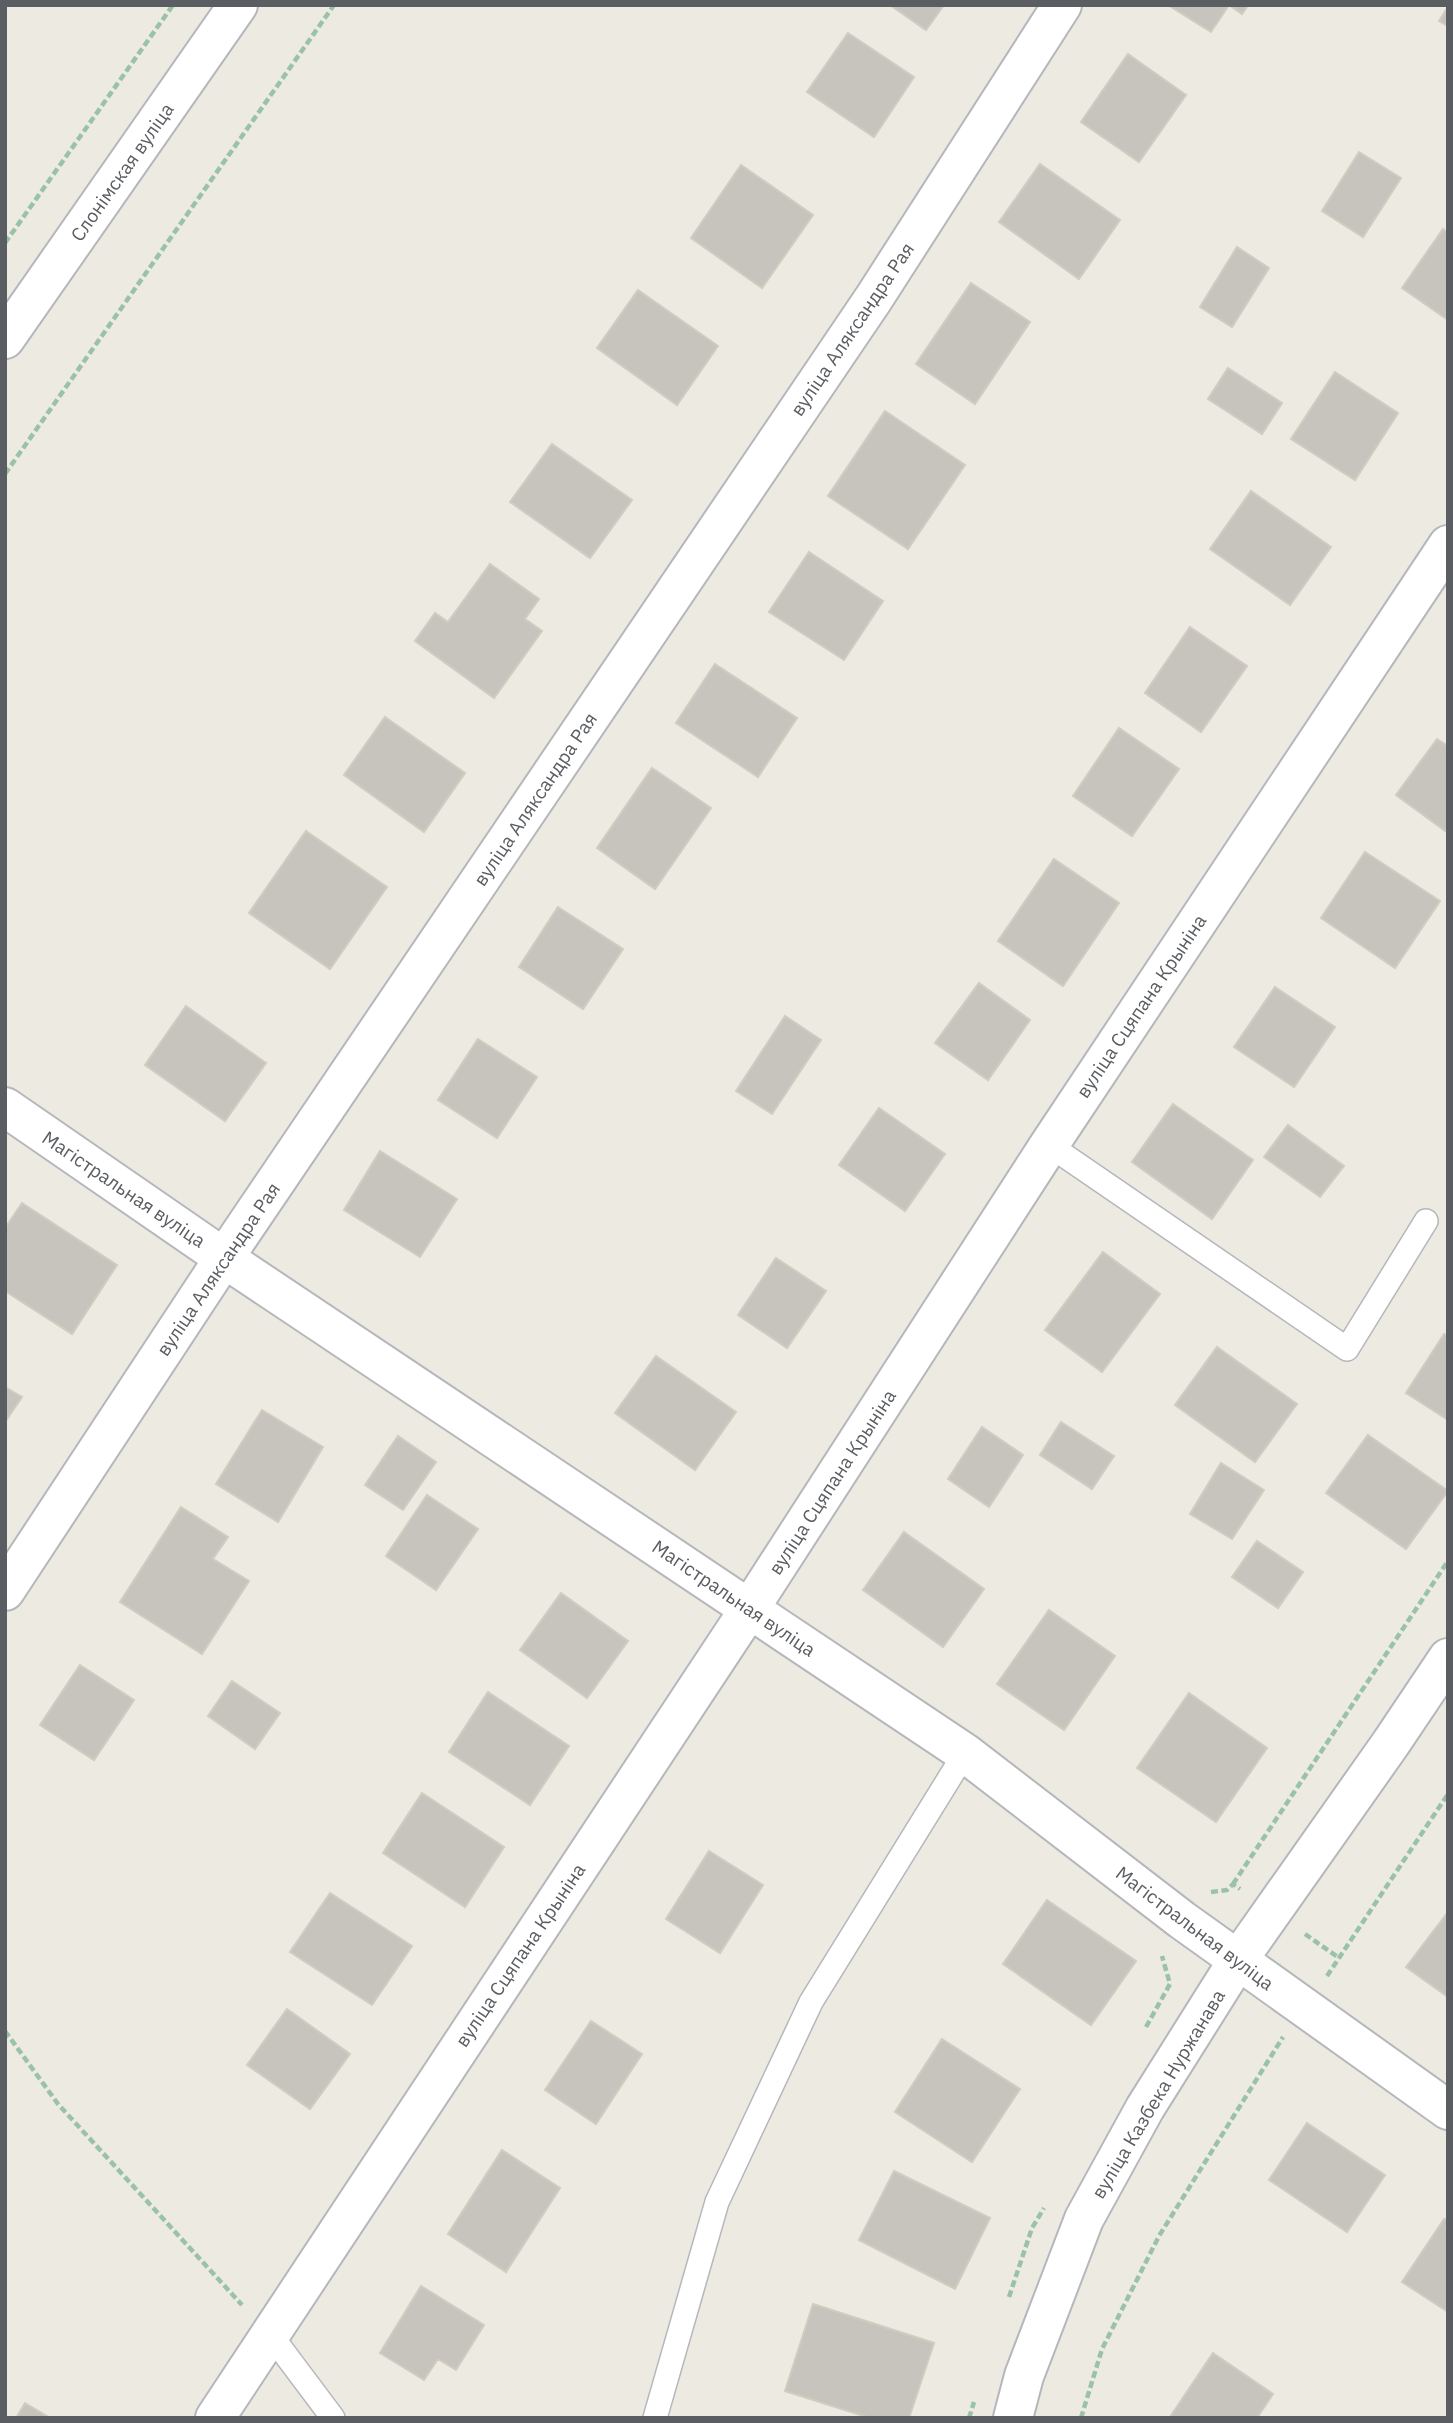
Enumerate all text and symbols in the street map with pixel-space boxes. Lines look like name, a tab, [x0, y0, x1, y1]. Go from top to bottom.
street label: Слонімская вуліца	[65, 98, 179, 246]
street label: вуліца Аляксандра Рая	[785, 238, 919, 420]
street label: вуліца Аляксандра Рая	[468, 708, 602, 890]
street label: вуліца Сцяпана Крыніна	[1071, 910, 1211, 1102]
street label: Магістральная вуліца	[38, 1125, 210, 1253]
street label: вуліца Аляксандра Рая	[151, 1178, 285, 1360]
street label: вуліца Сцяпана Крыніна	[763, 1385, 901, 1579]
street label: Магістральная вуліца	[648, 1534, 820, 1662]
street label: вуліца Сцяпана Крыніна	[450, 1859, 590, 2051]
street label: Магістральная вуліца	[1111, 1861, 1279, 1995]
street label: вуліца Казбека Нуржанава	[1086, 1985, 1230, 2203]

